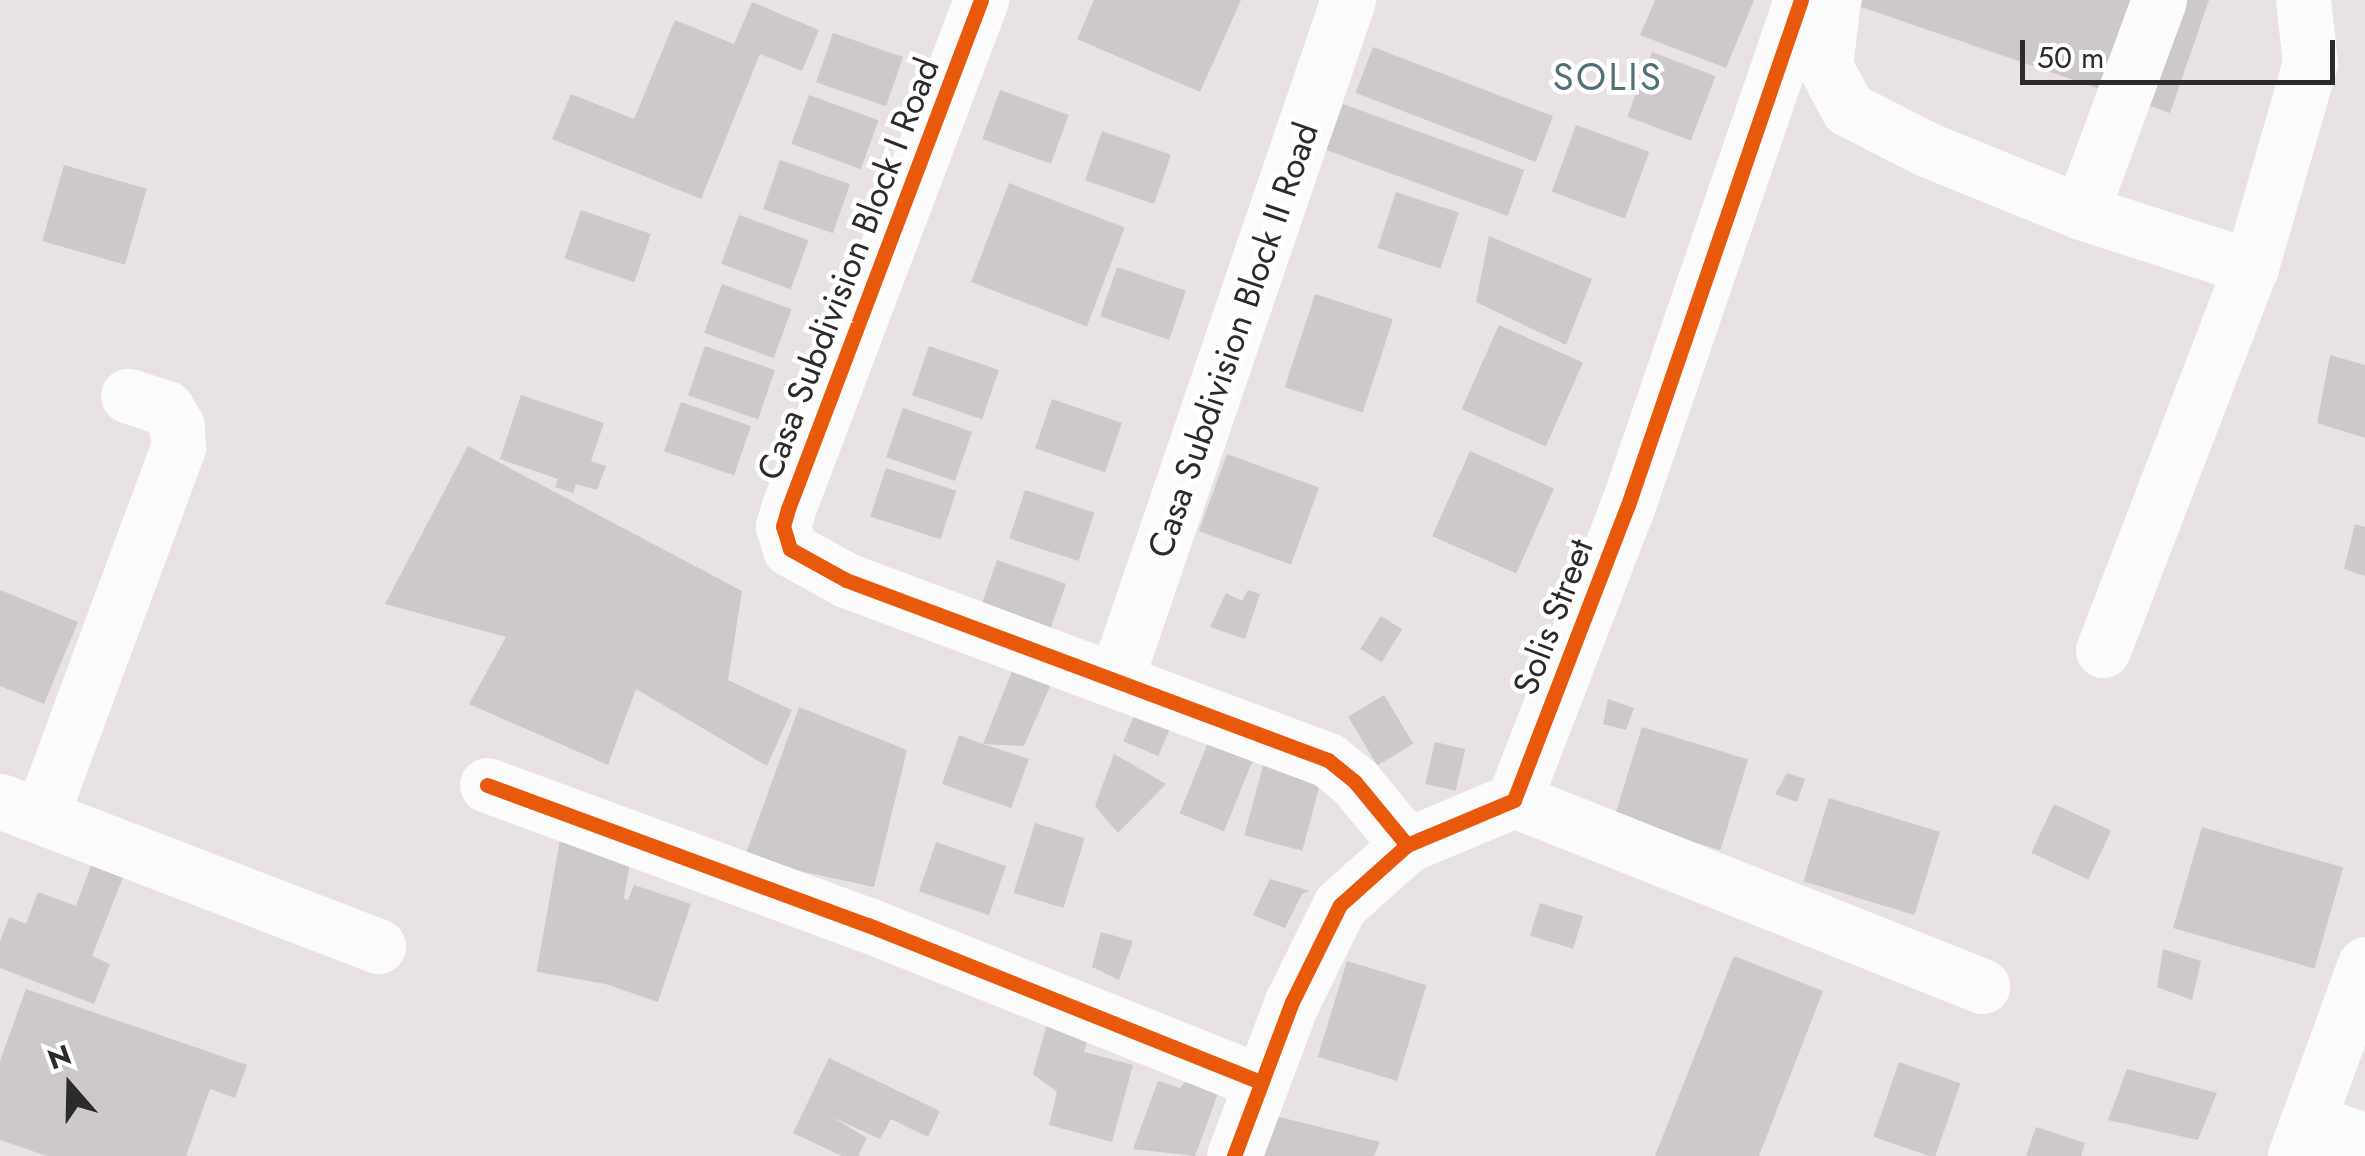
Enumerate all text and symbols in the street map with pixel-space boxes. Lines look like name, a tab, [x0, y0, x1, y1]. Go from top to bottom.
scale bar	[2025, 20, 2340, 82]
text: 50 m	[2037, 36, 2104, 79]
street label: Casa Subdivision Block I Road	[748, 52, 948, 486]
district label: SOLIS	[1553, 54, 1663, 100]
street label: Casa Subdivision Block II Road	[1139, 117, 1327, 563]
street label: Solis Street	[1504, 533, 1602, 701]
text: N	[42, 1034, 77, 1080]
north arrow	[20, 1036, 120, 1136]

